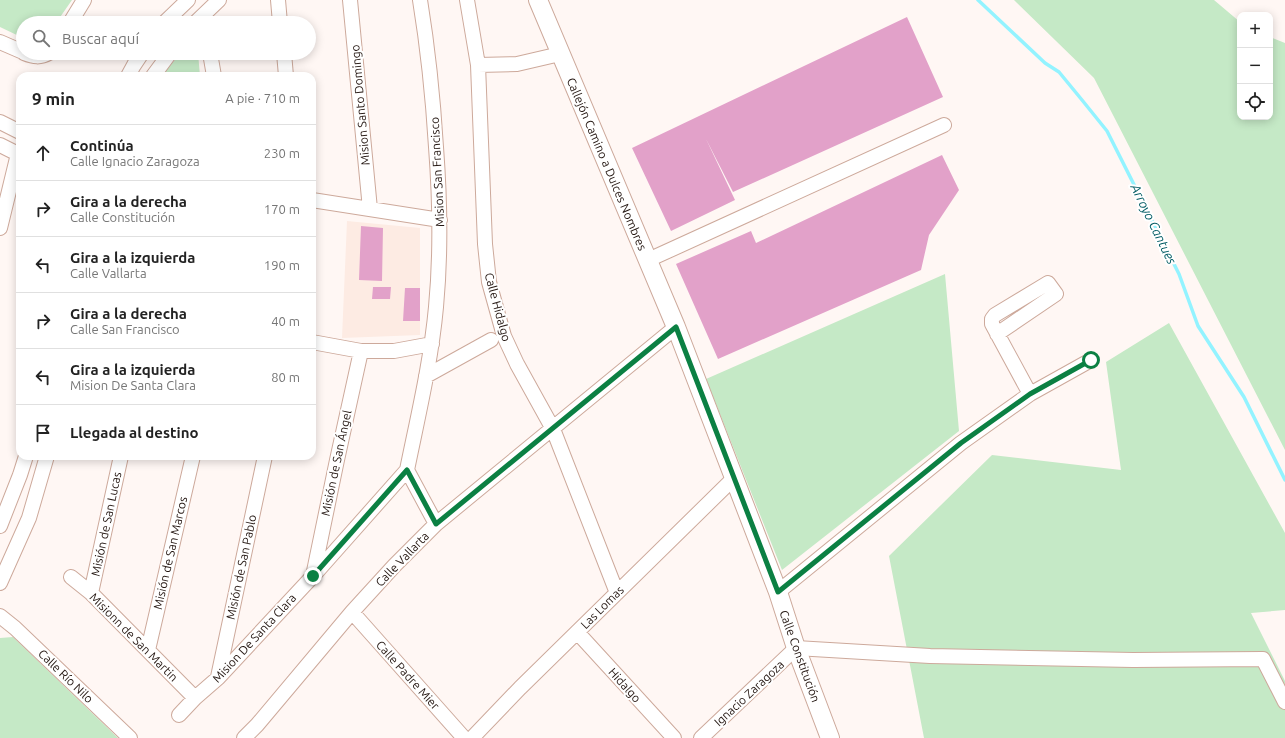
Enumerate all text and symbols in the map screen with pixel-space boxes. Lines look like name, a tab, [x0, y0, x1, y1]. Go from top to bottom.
map controls	[1237, 12, 1273, 120]
button: +	[1237, 12, 1273, 48]
search box	[16, 16, 316, 60]
icon: search	[30, 27, 52, 49]
text: Buscar aquí	[62, 30, 139, 47]
street label: Mision Santo Domingo	[348, 44, 372, 166]
button: −	[1237, 48, 1273, 84]
street label: Callejón Camino a Dulces Nombres	[565, 76, 649, 252]
button: locate	[1237, 84, 1273, 120]
text: 9 min	[32, 89, 75, 108]
text: A pie · 710 m	[225, 91, 300, 105]
street label: Mision San Francisco	[428, 117, 446, 227]
text: Continúa	[70, 137, 134, 154]
icon: ahead	[32, 142, 54, 164]
text: 230 m	[264, 146, 300, 160]
text: Calle Ignacio Zaragoza	[70, 154, 200, 168]
water label: Arroyo Cantues	[1128, 181, 1180, 267]
text: Gira a la derecha	[70, 193, 187, 210]
icon: right	[32, 198, 54, 220]
text: 170 m	[264, 202, 300, 216]
text: Calle Constitución	[70, 210, 175, 224]
text: Gira a la izquierda	[70, 249, 196, 266]
icon: left	[32, 254, 54, 276]
text: 190 m	[264, 258, 300, 272]
text: Calle Vallarta	[70, 266, 147, 280]
street label: Calle Hidalgo	[483, 271, 513, 343]
text: Gira a la derecha	[70, 305, 187, 322]
icon: right	[32, 310, 54, 332]
text: 40 m	[271, 314, 300, 328]
text: Calle San Francisco	[70, 322, 180, 336]
route start	[1082, 351, 1100, 369]
text: Gira a la izquierda	[70, 361, 196, 378]
icon: left	[32, 366, 54, 388]
text: 80 m	[271, 370, 300, 384]
text: Mision De Santa Clara	[70, 378, 196, 392]
street label: Misión de San Ángel	[318, 409, 354, 517]
icon: arrive	[32, 422, 54, 444]
text: Llegada al destino	[70, 424, 199, 441]
street label: Misión de San Lucas	[89, 471, 123, 577]
street label: Misión de San Marcos	[151, 495, 189, 611]
street label: Misión de San Pablo	[224, 513, 258, 621]
street label: Calle Vallarta	[373, 529, 431, 589]
route end	[304, 567, 322, 585]
street label: Las Lomas	[578, 583, 626, 631]
street label: Misionn de San Martin	[87, 590, 181, 684]
street label: Mision De Santa Clara	[210, 591, 298, 685]
street label: Calle Constitución	[777, 608, 823, 704]
street label: Calle Padre Mier	[374, 638, 443, 712]
street label: Calle Río Nilo	[36, 647, 96, 705]
street label: Ignacio Zaragoza	[712, 657, 786, 729]
street label: Hidalgo	[606, 665, 644, 705]

